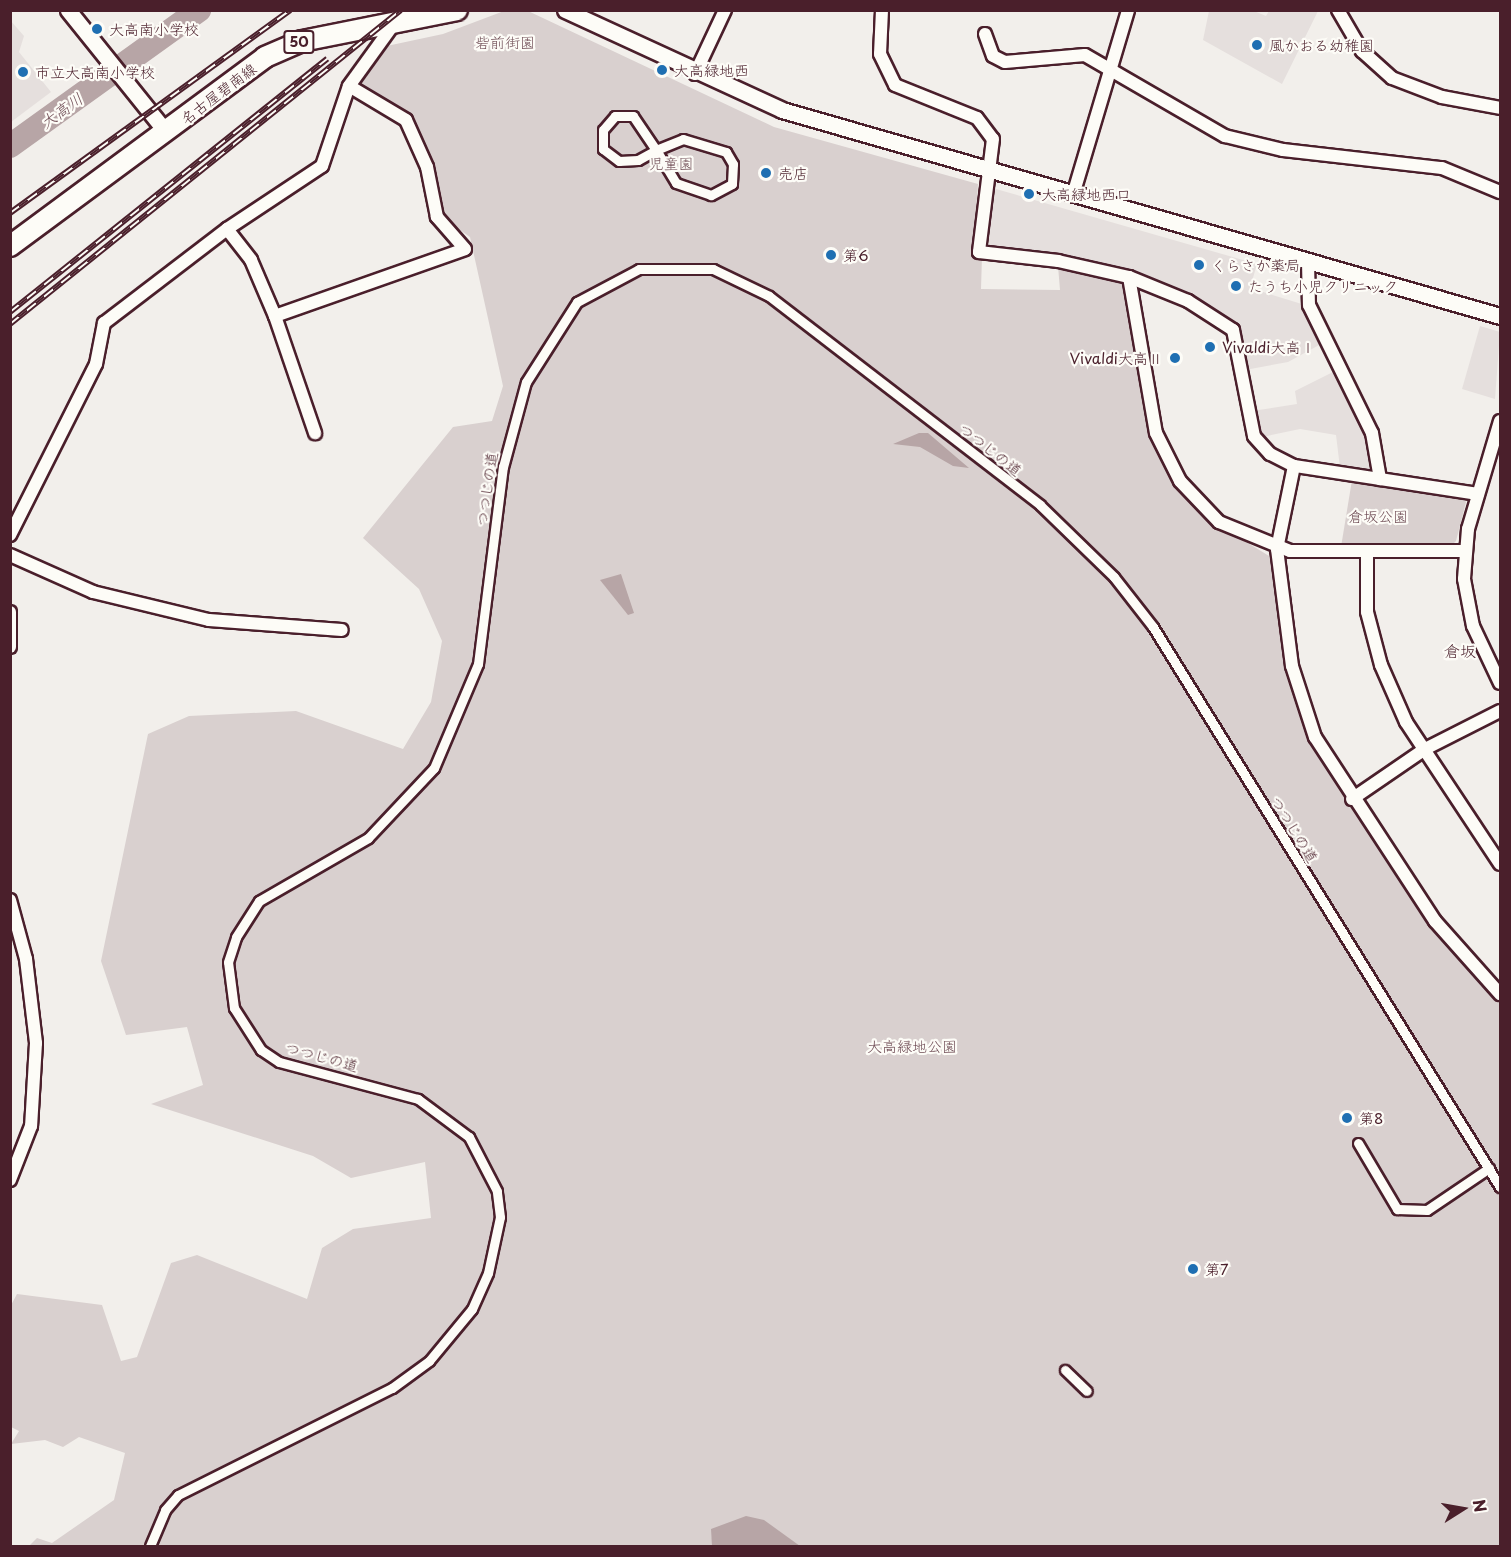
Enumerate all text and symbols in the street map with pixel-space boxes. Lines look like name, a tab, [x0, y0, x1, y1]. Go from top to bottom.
place label: 大高南小学校	[109, 20, 199, 38]
marker: 大高南小学校	[90, 22, 104, 36]
road number: 50	[282, 31, 316, 53]
park label: 砦前街園	[475, 33, 535, 51]
place label: 風かおる幼稚園	[1269, 36, 1374, 54]
marker: 風かおる幼稚園	[1250, 38, 1264, 52]
street label: 名古屋碧南線	[177, 59, 259, 127]
place label: 大高緑地西	[674, 61, 749, 79]
place label: 市立大高南小学校	[35, 63, 155, 81]
marker: 大高緑地西	[655, 63, 669, 77]
marker: 市立大高南小学校	[16, 65, 30, 79]
water label: 大高川	[36, 88, 86, 132]
park label: 児童園	[649, 154, 693, 172]
place label: 売店	[778, 164, 808, 182]
marker: 売店	[759, 166, 773, 180]
place label: 大高緑地西口	[1041, 185, 1131, 203]
marker: 大高緑地西口	[1022, 187, 1036, 201]
place label: 第6	[843, 246, 869, 264]
marker: 第6	[824, 248, 838, 262]
place label: くらさか薬局	[1211, 256, 1301, 274]
marker: くらさか薬局	[1192, 258, 1206, 272]
place label: たうち小児クリニック	[1248, 277, 1398, 295]
marker: たうち小児クリニック	[1229, 279, 1243, 293]
place label: Vivaldi大高Ⅰ	[1222, 338, 1315, 356]
marker: Vivaldi大高Ⅰ	[1203, 340, 1217, 354]
place label: Vivaldi大高Ⅱ	[1070, 349, 1163, 367]
marker: Vivaldi大高Ⅱ	[1168, 351, 1182, 365]
street label: つつじの道	[956, 419, 1026, 479]
street label: つつじの道	[472, 451, 500, 527]
park label: 倉坂公園	[1348, 507, 1408, 525]
district label: 倉坂	[1444, 640, 1476, 660]
street label: つつじの道	[1267, 792, 1323, 866]
park label: 大高緑地公園	[867, 1037, 957, 1055]
street label: つつじの道	[283, 1038, 361, 1074]
place label: 第8	[1359, 1109, 1383, 1127]
marker: 第8	[1340, 1111, 1354, 1125]
place label: 第7	[1205, 1260, 1229, 1278]
marker: 第7	[1186, 1262, 1200, 1276]
north arrow	[1433, 1479, 1493, 1539]
text: N	[1468, 1497, 1494, 1514]

